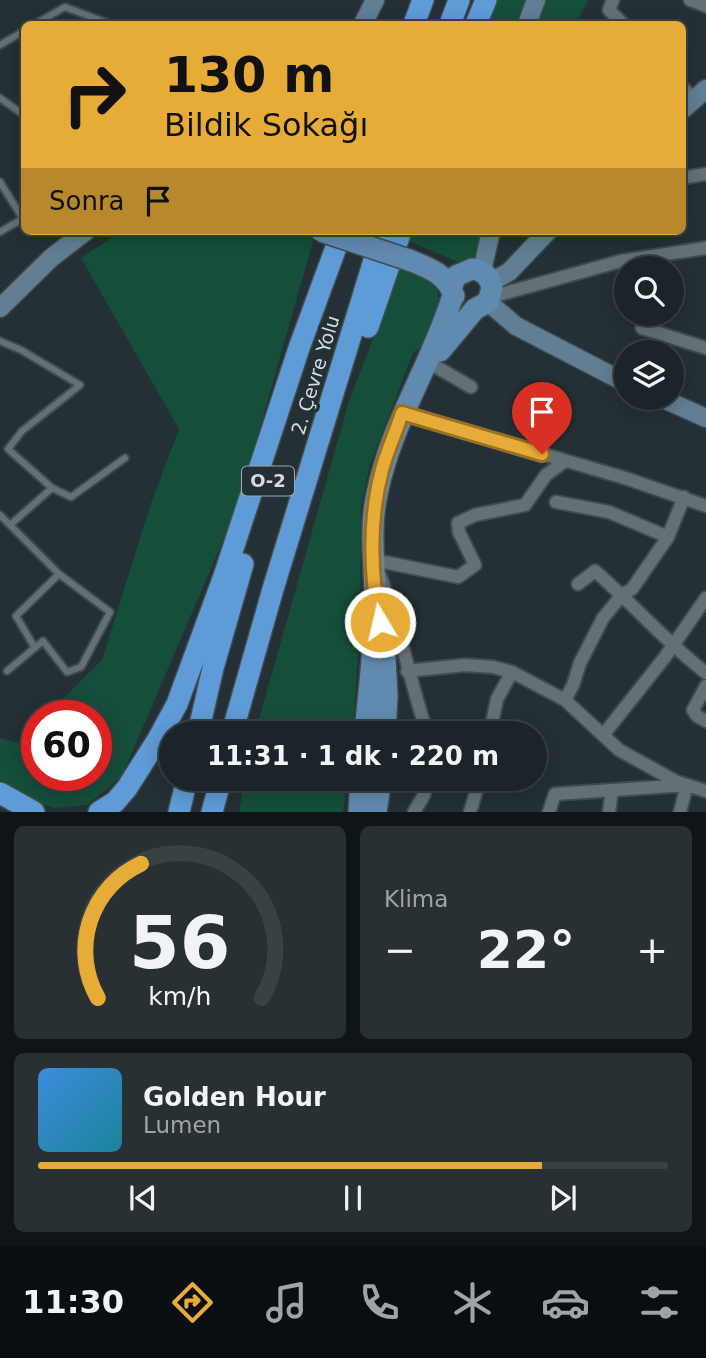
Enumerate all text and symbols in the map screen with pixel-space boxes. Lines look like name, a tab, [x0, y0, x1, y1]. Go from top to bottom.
text: 130 m	[164, 47, 334, 104]
icon: right	[49, 49, 140, 140]
text: Bildik Sokağı	[164, 106, 368, 144]
icon: arrive	[139, 182, 177, 220]
text: Sonra	[49, 186, 125, 216]
map controls	[614, 256, 684, 410]
button: search	[614, 256, 684, 326]
street label: 2. Çevre Yolu	[286, 313, 344, 437]
button: layers	[614, 340, 684, 410]
pin	[512, 382, 572, 454]
icon: arrive	[523, 393, 561, 431]
road number: O-2	[242, 466, 294, 495]
position arrow	[343, 585, 417, 659]
speed limit sign: 60	[21, 700, 112, 791]
text: 11:31 · 1 dk · 220 m	[207, 741, 499, 771]
text: Klima	[384, 886, 448, 912]
text: 56	[129, 901, 231, 986]
text: 22°	[477, 920, 575, 980]
text: −	[384, 928, 416, 972]
text: +	[636, 928, 668, 972]
text: km/h	[148, 982, 212, 1011]
text: Golden Hour	[143, 1082, 326, 1112]
text: Lumen	[143, 1112, 221, 1138]
icon: previous	[124, 1179, 162, 1217]
icon: pause	[334, 1179, 372, 1217]
icon: next	[544, 1179, 582, 1217]
icon: directions	[168, 1278, 217, 1327]
icon: music	[262, 1278, 311, 1327]
icon: phone	[355, 1278, 404, 1327]
icon: climate	[448, 1278, 497, 1327]
icon: car	[541, 1278, 590, 1327]
icon: filters	[635, 1278, 684, 1327]
text: 11:30	[22, 1283, 124, 1321]

